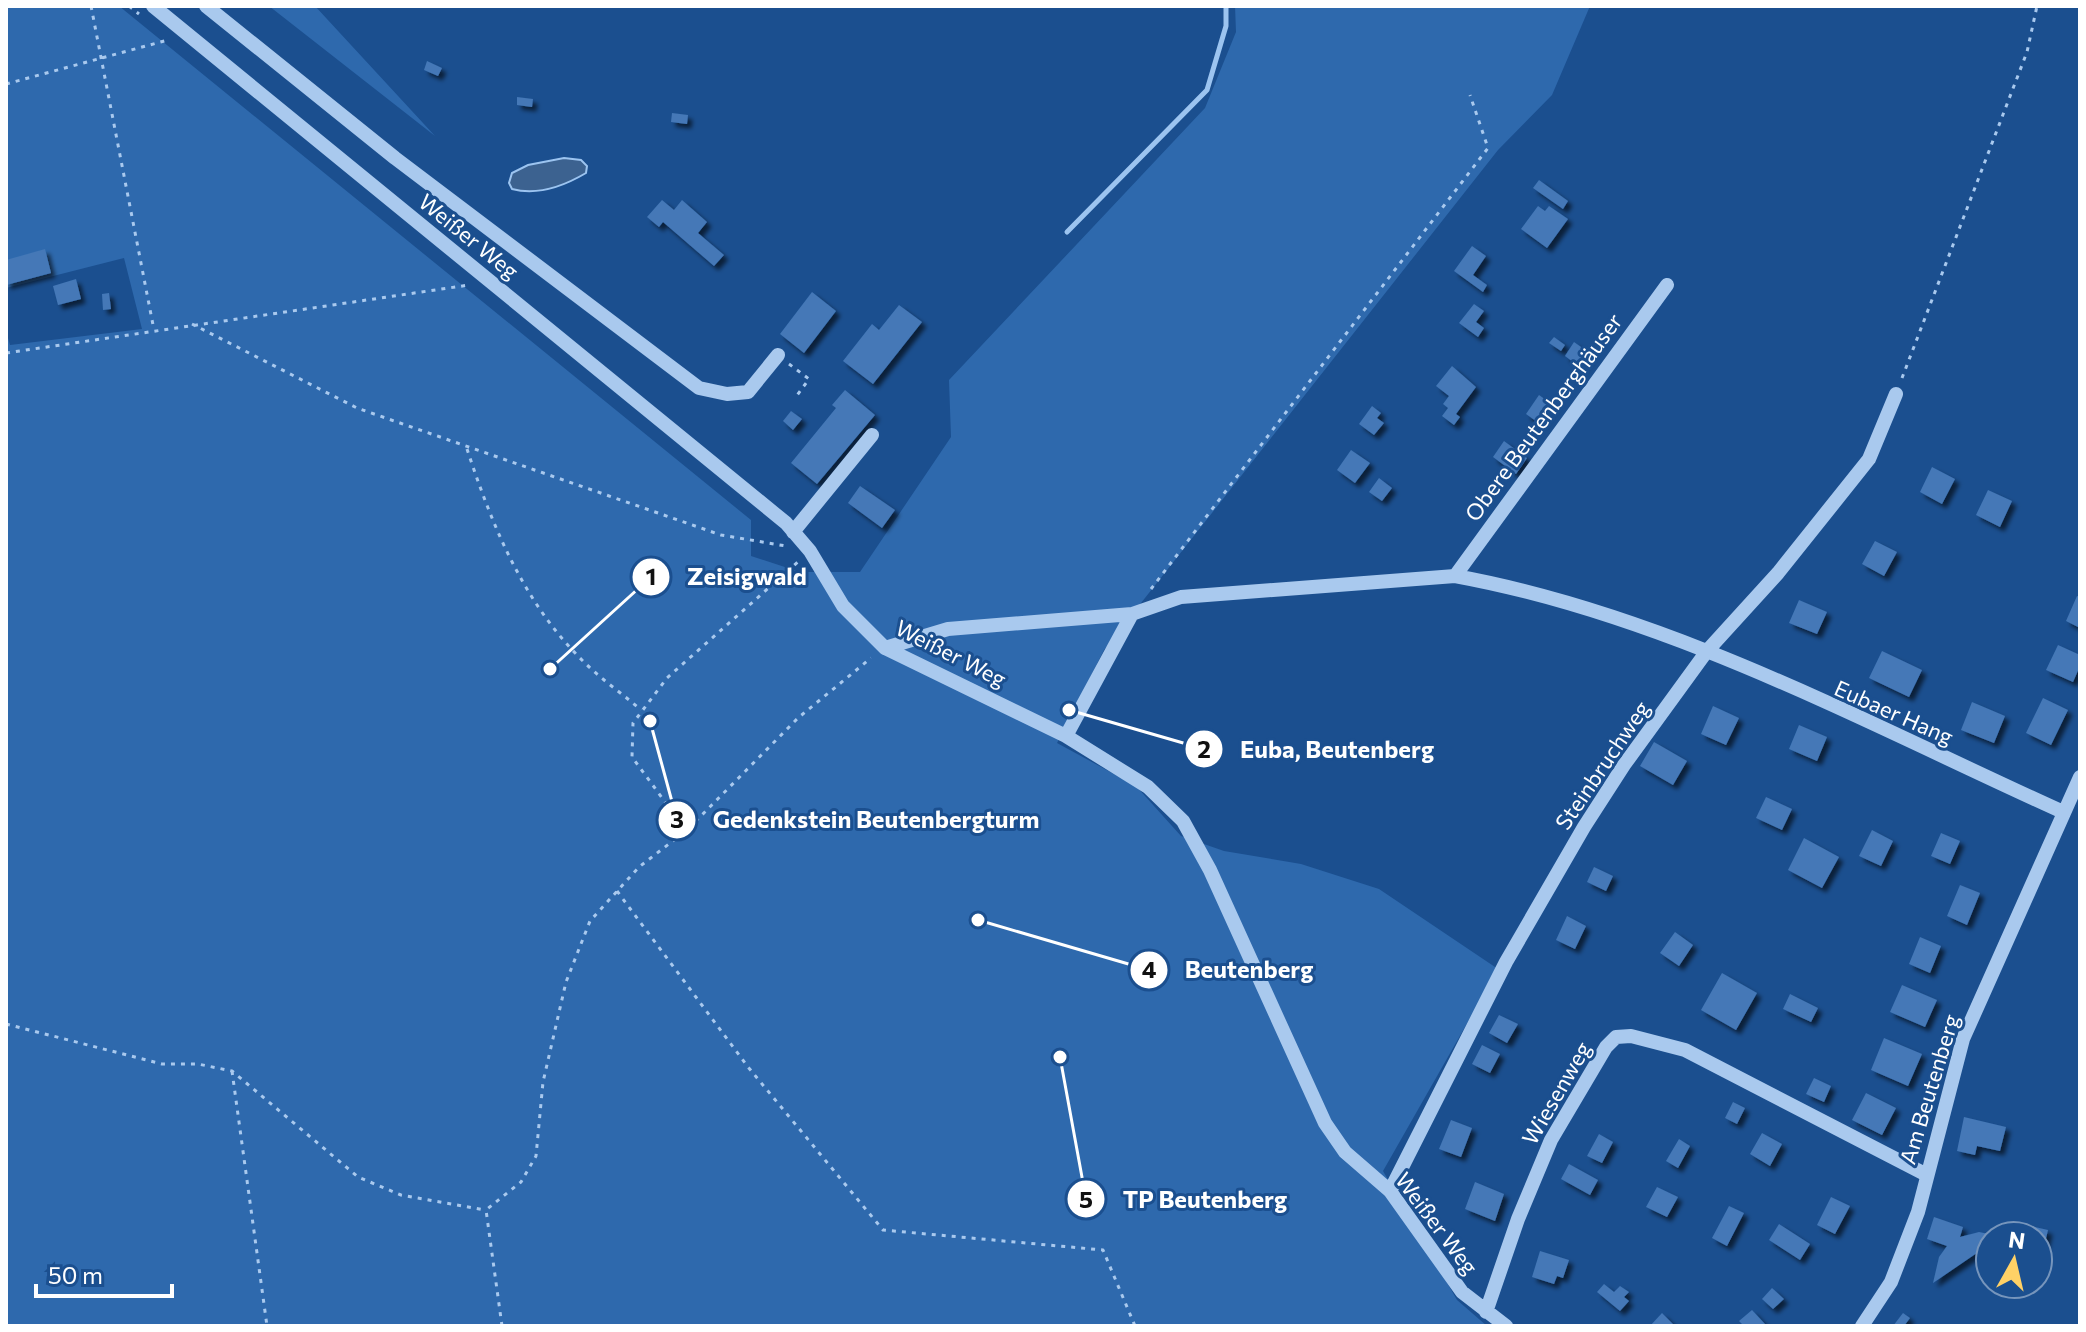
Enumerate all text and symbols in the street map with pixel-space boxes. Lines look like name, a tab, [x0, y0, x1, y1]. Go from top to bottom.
street label: Weißer Weg	[414, 188, 524, 284]
street label: Obere Beutenberghäuser	[1459, 308, 1628, 526]
callout: Zeisigwald	[631, 553, 823, 601]
text: 1	[646, 561, 656, 590]
text: Zeisigwald	[687, 561, 807, 590]
street label: Weißer Weg	[891, 614, 1011, 692]
street label: Eubaer Hang	[1830, 674, 1958, 750]
street label: Steinbruchweg	[1549, 695, 1655, 835]
callout: Euba, Beutenberg	[1184, 725, 1450, 773]
text: 2	[1197, 734, 1211, 763]
text: Euba, Beutenberg	[1240, 734, 1434, 763]
callout: Gedenkstein Beutenbergturm	[657, 796, 1056, 844]
text: 3	[670, 804, 684, 833]
text: Gedenkstein Beutenbergturm	[713, 804, 1039, 833]
callout: Beutenberg	[1129, 946, 1329, 994]
text: 4	[1142, 954, 1157, 983]
text: Beutenberg	[1185, 954, 1313, 983]
street label: Am Beutenberg	[1893, 1011, 1965, 1167]
street label: Wiesenweg	[1516, 1037, 1596, 1149]
street label: Weißer Weg	[1390, 1167, 1484, 1279]
callout: TP Beutenberg	[1066, 1175, 1303, 1223]
text: 5	[1079, 1184, 1093, 1213]
text: TP Beutenberg	[1123, 1184, 1287, 1213]
north arrow	[1974, 1220, 2054, 1300]
text: N	[2007, 1225, 2027, 1254]
scale bar	[36, 1248, 172, 1298]
text: 50 m	[48, 1260, 103, 1289]

